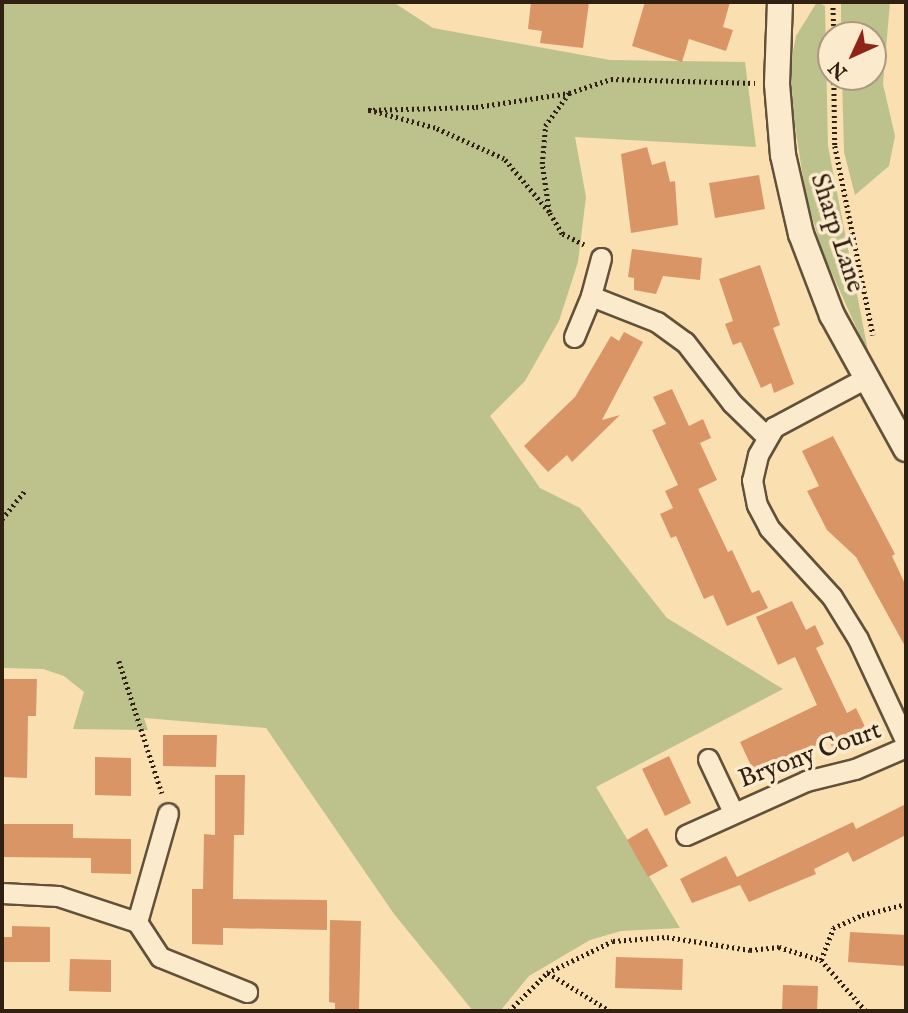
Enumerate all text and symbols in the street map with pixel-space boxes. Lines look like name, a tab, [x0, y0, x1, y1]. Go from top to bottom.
north arrow	[817, 21, 887, 91]
text: N	[824, 55, 853, 84]
street label: Sharp Lane	[803, 170, 871, 296]
street label: Bryony Court	[734, 715, 886, 795]

